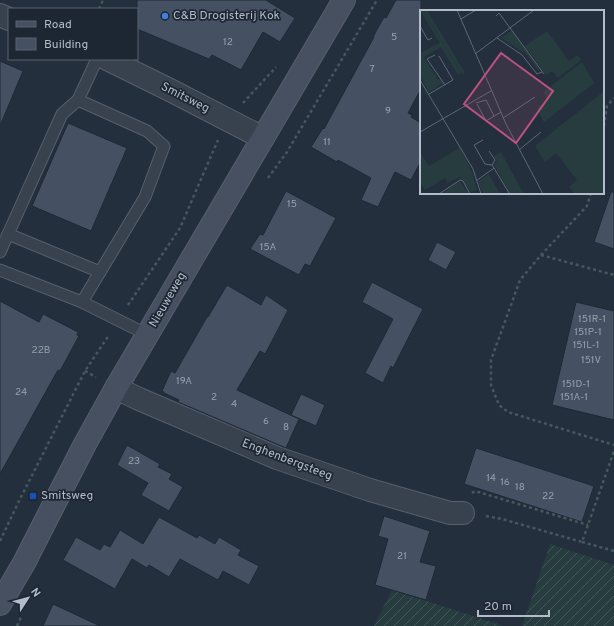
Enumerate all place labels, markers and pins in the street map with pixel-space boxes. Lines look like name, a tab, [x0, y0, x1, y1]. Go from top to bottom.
place label: C&B Drogisterij Kok	[173, 8, 280, 24]
marker: C&B Drogisterij Kok	[160, 11, 170, 21]
place label: Smitsweg	[41, 488, 93, 504]
marker: Smitsweg	[28, 491, 38, 501]

